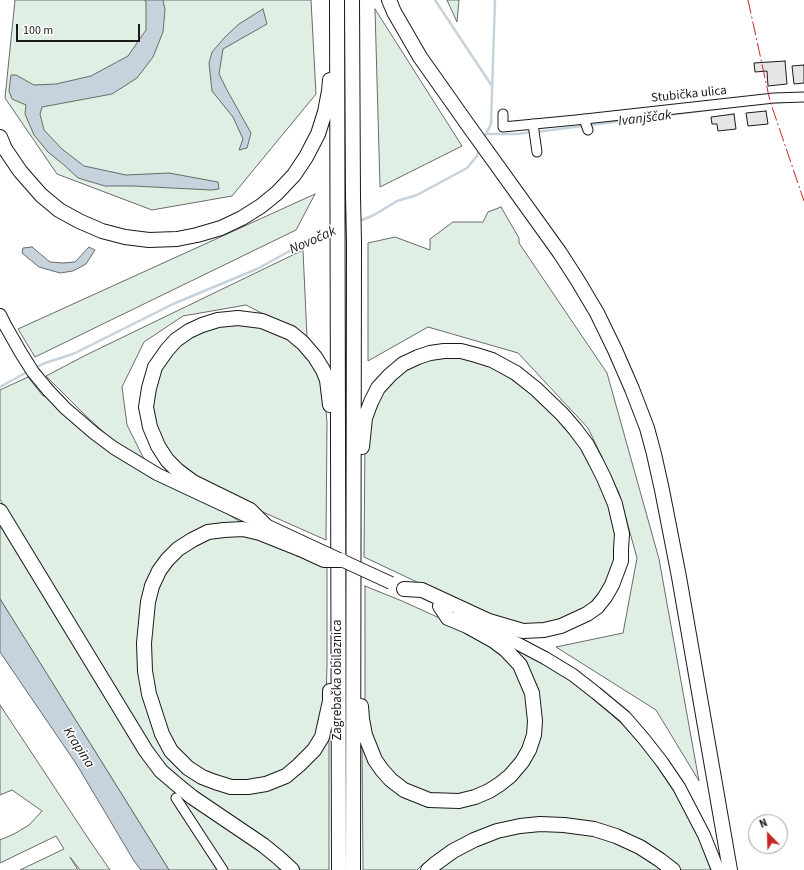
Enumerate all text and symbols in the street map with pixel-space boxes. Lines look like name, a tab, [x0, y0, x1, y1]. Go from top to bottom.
scale bar	[18, 16, 142, 42]
text: 100 m	[23, 22, 53, 39]
street label: Stubička ulica	[650, 83, 728, 107]
water label: Ivanjščak	[617, 107, 673, 131]
water label: Novočak	[287, 223, 339, 259]
street label: Zagrebačka obilaznica	[330, 619, 346, 741]
water label: Krapina	[59, 724, 97, 772]
north arrow	[748, 814, 788, 854]
text: N	[757, 815, 770, 832]

